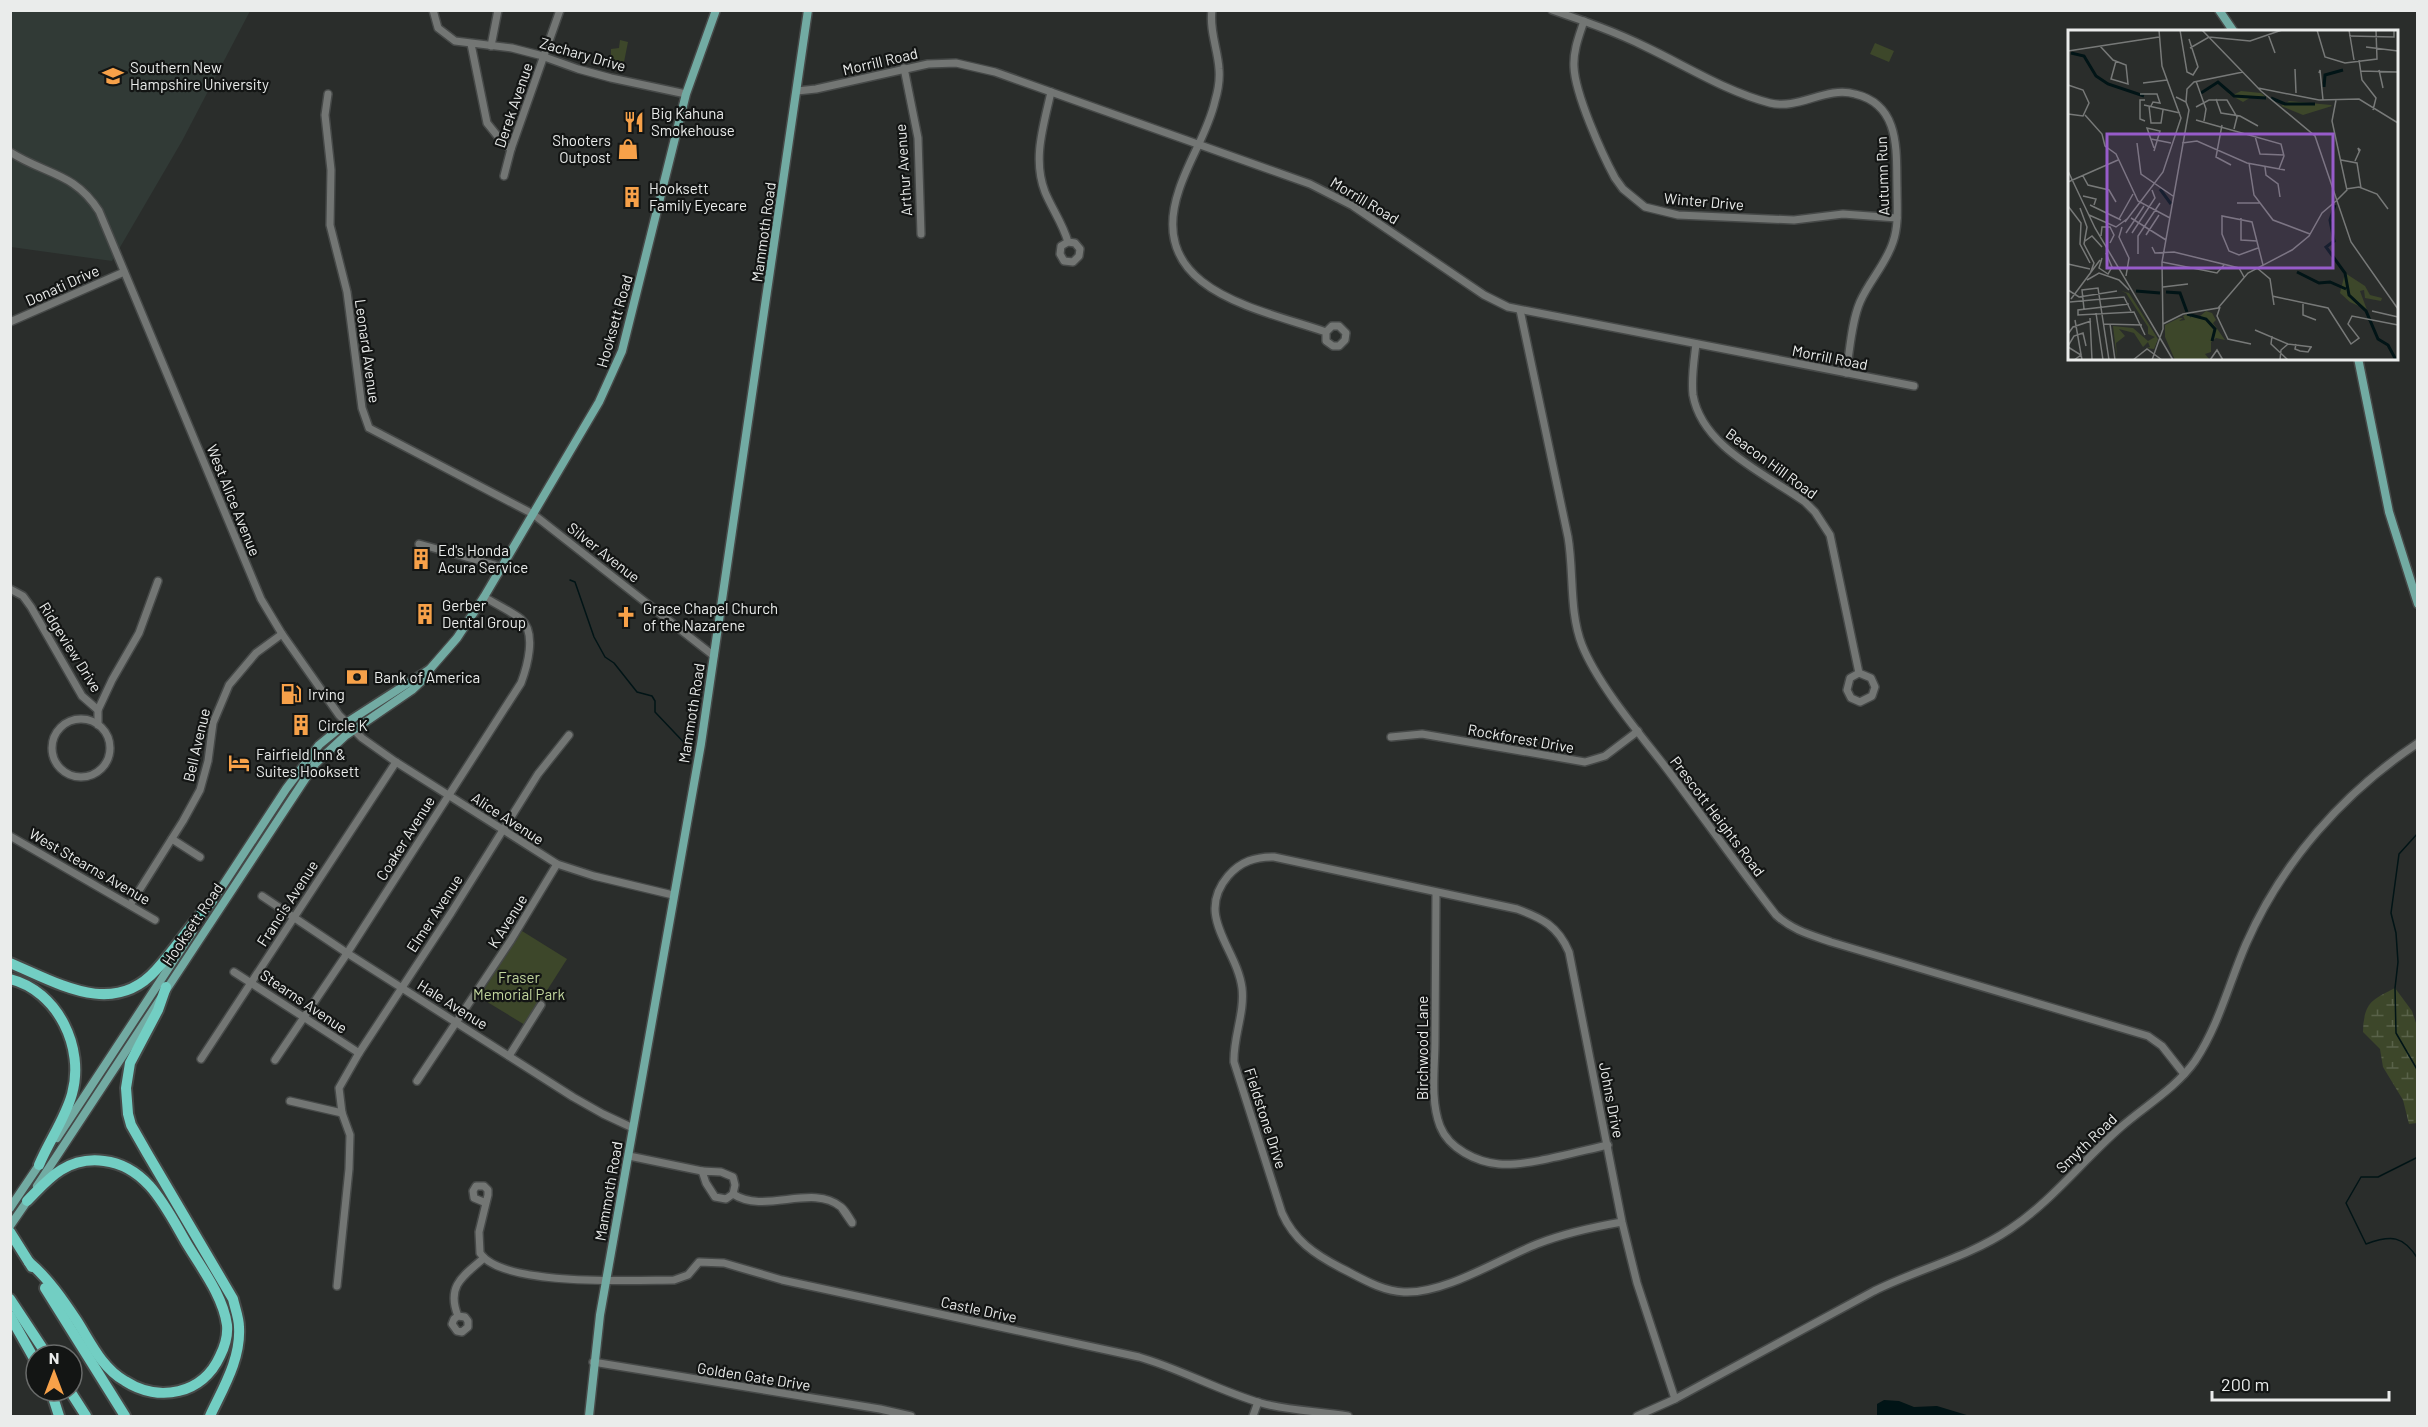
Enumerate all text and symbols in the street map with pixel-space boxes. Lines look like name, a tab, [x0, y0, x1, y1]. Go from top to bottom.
inset map	[2068, 30, 2398, 360]
street label: Zachary Drive	[538, 33, 628, 75]
street label: Morrill Road	[841, 44, 919, 78]
place label: Southern New Hampshire University	[130, 58, 269, 93]
street label: Derek Avenue	[490, 60, 536, 150]
school or university icon: Southern New Hampshire University	[101, 64, 125, 88]
place label: Big Kahuna Smokehouse	[651, 104, 735, 139]
restaurant icon: Big Kahuna Smokehouse	[622, 110, 646, 134]
street label: Arthur Avenue	[891, 123, 915, 217]
place label: Shooters Outpost	[552, 131, 611, 166]
street label: Autumn Run	[1872, 136, 1892, 216]
shop icon: Shooters Outpost	[616, 137, 640, 161]
street label: Morrill Road	[1327, 173, 1403, 227]
place label: Hooksett Family Eyecare	[649, 179, 747, 214]
street label: Mammoth Road	[747, 181, 779, 283]
building icon: Hooksett Family Eyecare	[620, 185, 644, 209]
street label: Winter Drive	[1663, 189, 1745, 213]
street label: Donati Drive	[22, 261, 102, 309]
street label: Hooksett Road	[592, 272, 636, 370]
street label: Leonard Avenue	[352, 298, 384, 404]
street label: Morrill Road	[1791, 341, 1869, 373]
street label: Beacon Hill Road	[1723, 424, 1821, 502]
street label: West Alice Avenue	[203, 442, 265, 558]
street label: Silver Avenue	[564, 518, 644, 586]
place label: Ed's Honda Acura Service	[438, 541, 528, 576]
building icon: Ed's Honda Acura Service	[409, 547, 433, 571]
place label: Gerber Dental Group	[442, 596, 526, 631]
street label: Ridgeview Drive	[36, 599, 106, 695]
place label: Grace Chapel Church of the Nazarene	[643, 599, 778, 634]
building icon: Gerber Dental Group	[413, 602, 437, 626]
church icon: Grace Chapel Church of the Nazarene	[614, 605, 638, 629]
street label: Mammoth Road	[674, 662, 708, 764]
bank icon: Bank of America	[345, 665, 369, 689]
place label: Bank of America	[374, 668, 480, 686]
fuel station icon: Irving	[279, 682, 303, 706]
place label: Irving	[308, 685, 345, 703]
street label: Bell Avenue	[179, 706, 213, 784]
building icon: Circle K	[289, 713, 313, 737]
place label: Circle K	[318, 716, 368, 734]
street label: Rockforest Drive	[1466, 720, 1576, 756]
place label: Fairfield Inn & Suites Hooksett	[256, 745, 360, 780]
hotel icon: Fairfield Inn & Suites Hooksett	[227, 751, 251, 775]
street label: Prescott Heights Road	[1667, 752, 1769, 880]
street label: Alice Avenue	[468, 788, 548, 848]
street label: Coaker Avenue	[372, 792, 438, 884]
street label: West Stearns Avenue	[26, 824, 154, 908]
street label: Francis Avenue	[253, 857, 321, 949]
street label: Elmer Avenue	[402, 871, 466, 955]
street label: Hooksett Road	[158, 879, 226, 969]
street label: K Avenue	[484, 891, 530, 951]
street label: Stearns Avenue	[257, 965, 351, 1037]
park label: Fraser Memorial Park	[473, 968, 566, 1003]
street label: Hale Avenue	[414, 975, 492, 1033]
street label: Birchwood Lane	[1413, 996, 1431, 1100]
street label: Johns Drive	[1596, 1061, 1628, 1139]
street label: Fieldstone Drive	[1241, 1065, 1291, 1171]
street label: Smyth Road	[2052, 1110, 2120, 1176]
street label: Mammoth Road	[590, 1140, 626, 1242]
street label: Castle Drive	[939, 1292, 1019, 1326]
north arrow	[24, 1343, 84, 1403]
text: N	[49, 1348, 59, 1367]
street label: Golden Gate Drive	[696, 1358, 812, 1394]
scale bar	[2212, 1364, 2389, 1402]
text: 200 m	[2221, 1373, 2269, 1395]

